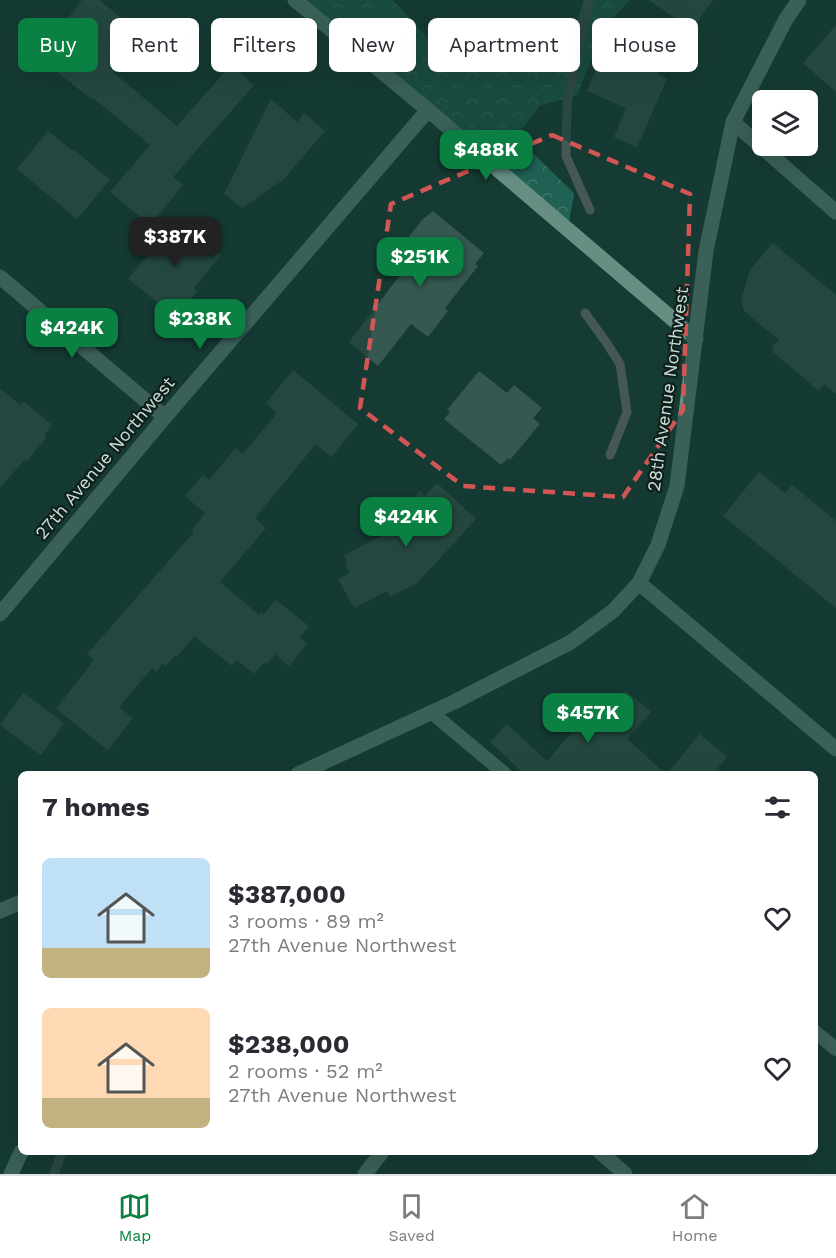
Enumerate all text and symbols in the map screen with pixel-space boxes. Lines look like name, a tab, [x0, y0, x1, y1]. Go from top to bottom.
chip: Buy	[18, 18, 98, 72]
chip: Rent	[110, 18, 199, 72]
chip: Filters	[211, 18, 317, 72]
chip: New	[329, 18, 416, 72]
chip: Apartment	[428, 18, 580, 72]
chip: House	[592, 18, 698, 72]
map controls	[752, 90, 818, 156]
button: layers	[752, 90, 818, 156]
pin: $488K	[444, 130, 528, 181]
text: $488K	[454, 137, 518, 161]
pin: $387K	[133, 217, 217, 268]
text: $387K	[144, 224, 206, 248]
pin: $251K	[378, 237, 462, 288]
text: $251K	[391, 244, 449, 268]
street label: 28th Avenue Northwest	[643, 285, 692, 493]
pin: $238K	[158, 299, 242, 350]
text: $238K	[169, 306, 232, 330]
pin: $424K	[30, 308, 114, 359]
text: $424K	[40, 315, 104, 339]
street label: 27th Avenue Northwest	[31, 372, 179, 543]
pin: $424K	[364, 497, 448, 548]
text: $424K	[374, 504, 438, 528]
pin: $457K	[546, 693, 630, 744]
text: $457K	[557, 700, 619, 724]
icon: filters	[761, 791, 794, 824]
text: 7 homes	[42, 792, 150, 822]
text: $387,000	[228, 879, 346, 909]
icon: home	[90, 882, 162, 954]
icon: heart	[761, 902, 794, 935]
text: 3 rooms · 89 m²	[228, 909, 384, 933]
text: 27th Avenue Northwest	[228, 933, 456, 957]
text: $238,000	[228, 1029, 349, 1059]
icon: home	[90, 1032, 162, 1104]
icon: heart	[761, 1052, 794, 1085]
text: 2 rooms · 52 m²	[228, 1059, 383, 1083]
text: 27th Avenue Northwest	[228, 1083, 456, 1107]
tab: Map	[118, 1190, 151, 1245]
tab: Saved	[388, 1190, 435, 1245]
tab: Home	[672, 1190, 718, 1245]

